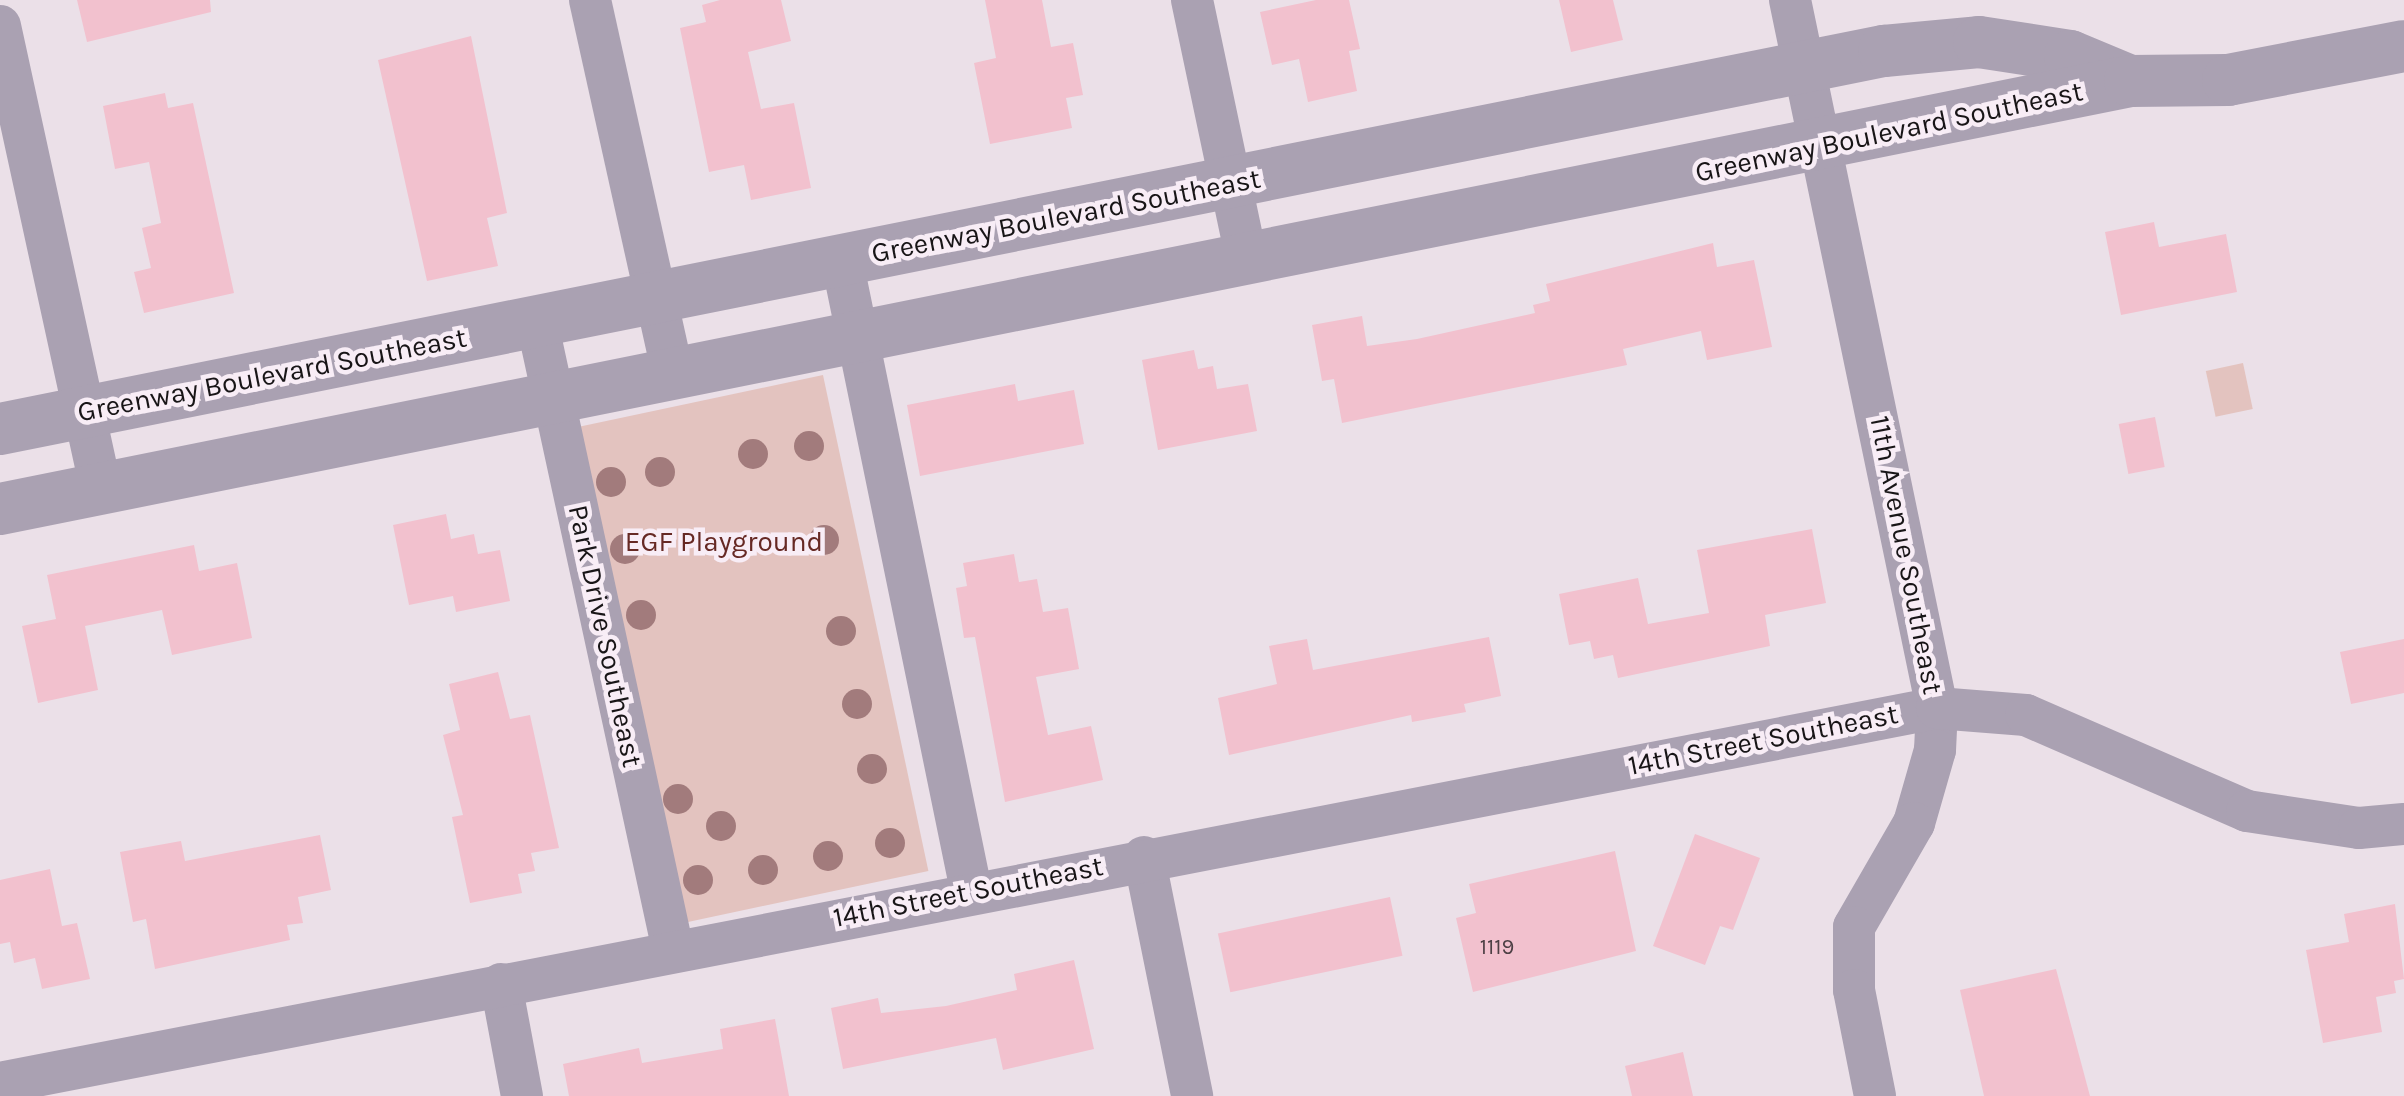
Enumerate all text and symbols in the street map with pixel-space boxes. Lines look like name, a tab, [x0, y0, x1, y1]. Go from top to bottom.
street label: Greenway Boulevard Southeast	[1692, 74, 2086, 190]
street label: Greenway Boulevard Southeast	[869, 162, 1263, 270]
street label: Greenway Boulevard Southeast	[75, 321, 469, 429]
street label: 11th Avenue Southeast	[1863, 413, 1949, 697]
street label: Park Drive Southeast	[561, 502, 649, 770]
park label: EGF Playground	[625, 525, 823, 559]
street label: 14th Street Southeast	[1625, 697, 1901, 783]
street label: 14th Street Southeast	[830, 849, 1106, 935]
house number: 1119	[1480, 935, 1514, 961]

